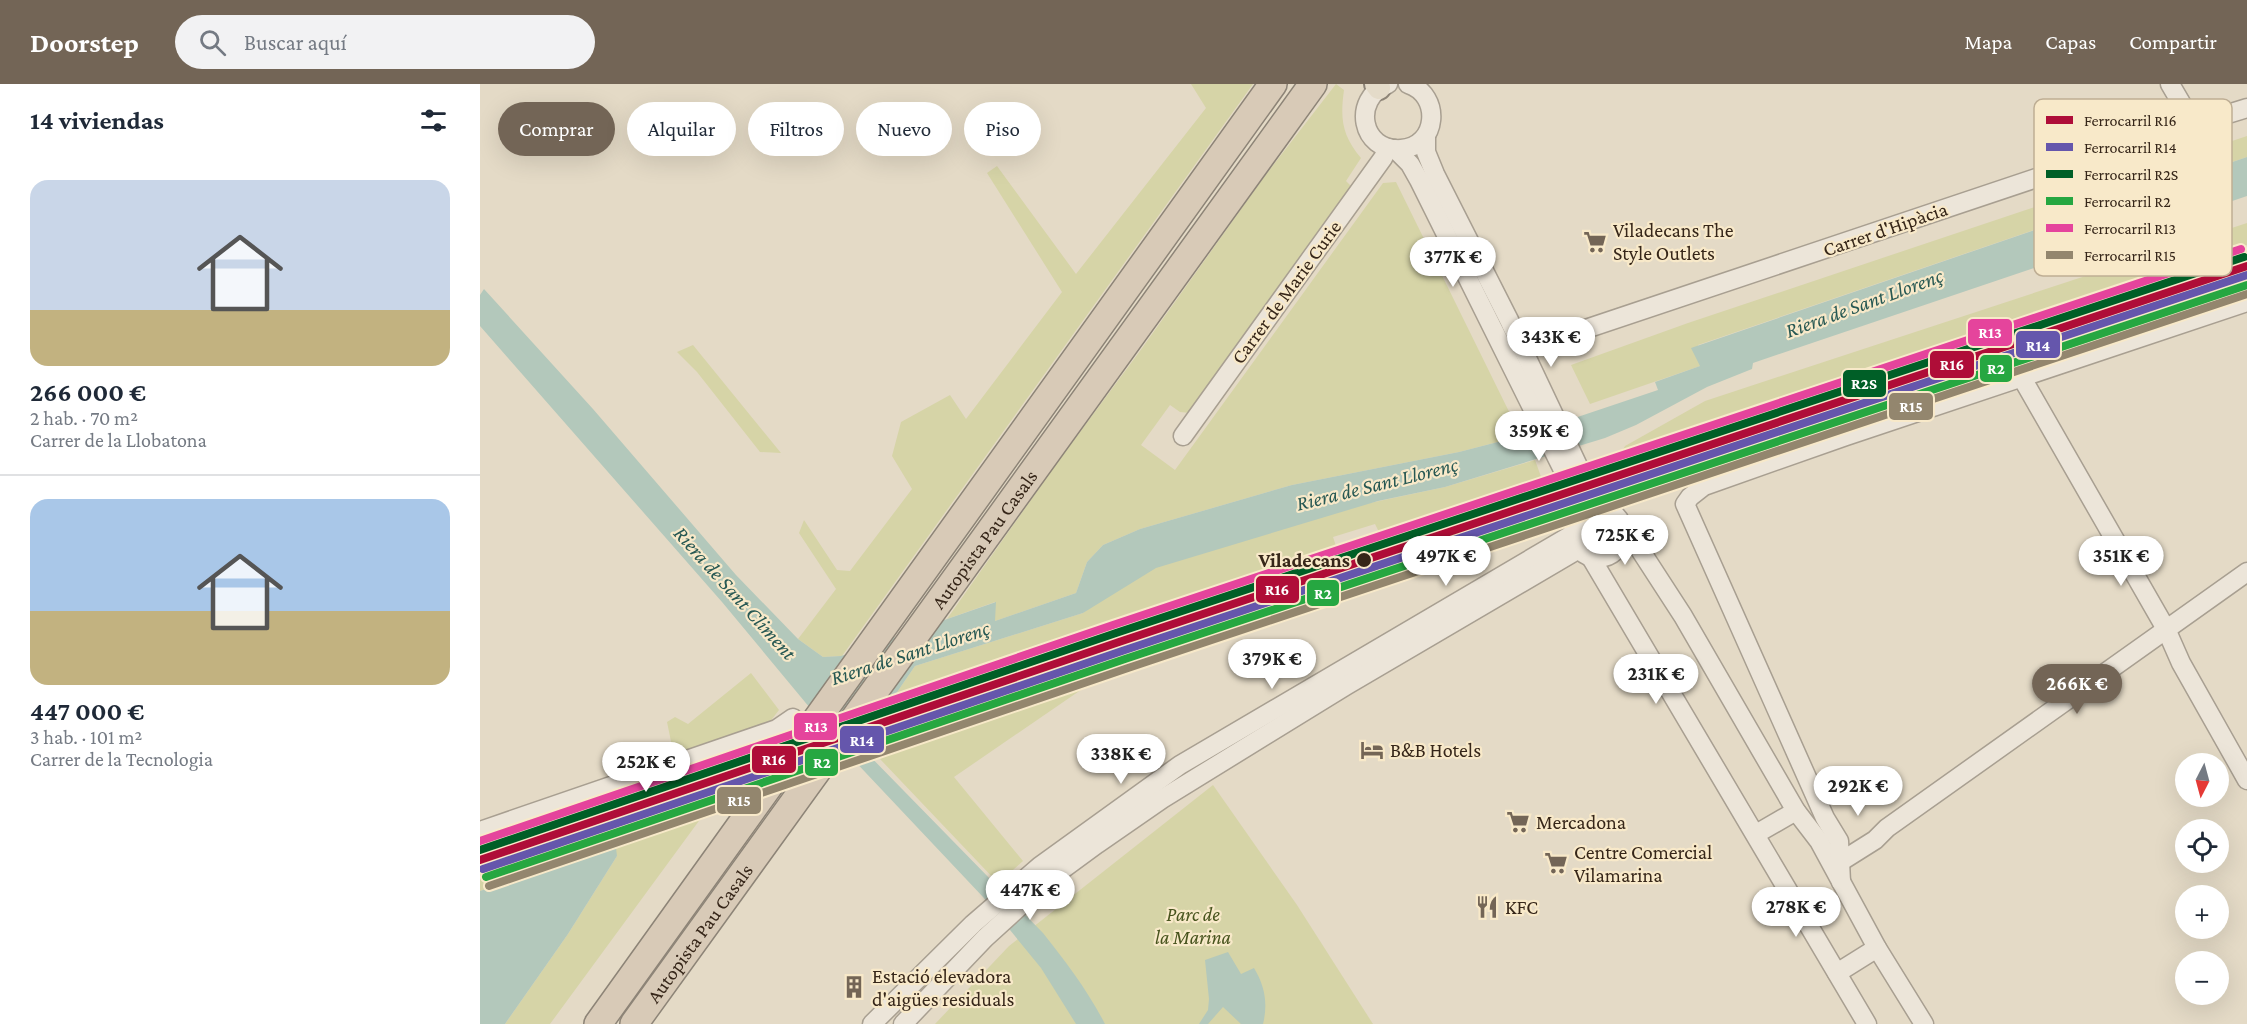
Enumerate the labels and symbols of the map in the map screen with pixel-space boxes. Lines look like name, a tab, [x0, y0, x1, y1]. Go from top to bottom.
legend	[2034, 99, 2232, 276]
text: Ferrocarril R16	[2084, 112, 2177, 129]
text: Ferrocarril R14	[2084, 139, 2177, 156]
text: Ferrocarril R2S	[2084, 166, 2178, 183]
text: Ferrocarril R2	[2084, 193, 2171, 210]
street label: Carrer d'Hipàcia	[1820, 197, 1951, 262]
street label: Carrer de Marie Curie	[1227, 216, 1345, 368]
place label: Viladecans The Style Outlets	[1613, 219, 1734, 265]
text: Ferrocarril R13	[2084, 220, 2176, 237]
supermarket icon: Viladecans The Style Outlets	[1582, 229, 1608, 255]
pin: 377K €	[1404, 237, 1502, 288]
text: Ferrocarril R15	[2084, 247, 2176, 264]
water label: Riera de Sant Llorenç	[1782, 263, 1946, 343]
pin: 343K €	[1502, 317, 1600, 368]
line badge: R13	[1967, 318, 2013, 347]
text: R13	[1978, 324, 2002, 341]
line badge: R14	[2015, 330, 2061, 359]
text: R14	[2026, 337, 2051, 354]
line badge: R16	[1929, 350, 1975, 379]
line badge: R2	[1979, 354, 2013, 383]
text: R16	[1940, 356, 1964, 373]
text: R2	[1987, 360, 2005, 377]
line badge: R2S	[1842, 369, 1887, 398]
text: R2S	[1851, 375, 1877, 392]
line badge: R15	[1888, 392, 1934, 421]
text: R15	[1899, 398, 1923, 415]
pin: 359K €	[1490, 411, 1588, 462]
water label: Riera de Sant Llorenç	[1294, 452, 1461, 516]
street label: Autopista Pau Casals	[927, 465, 1042, 613]
pin: 725K €	[1576, 515, 1674, 566]
water label: Riera de Sant Climent	[669, 521, 802, 665]
pin: 497K €	[1397, 536, 1495, 587]
pin: 351K €	[2072, 536, 2170, 587]
place label: Viladecans	[1258, 549, 1350, 571]
marker: Viladecans	[1355, 551, 1373, 569]
line badge: R16	[1255, 575, 1300, 604]
line badge: R2	[1306, 579, 1340, 607]
text: R16	[1265, 581, 1289, 598]
text: R2	[1314, 585, 1332, 602]
water label: Riera de Sant Llorenç	[828, 616, 993, 690]
pin: 379K €	[1223, 639, 1321, 690]
pin: 231K €	[1607, 654, 1705, 705]
pin: 266K €	[2028, 664, 2126, 715]
line badge: R13	[793, 712, 838, 741]
text: R13	[804, 718, 828, 735]
line badge: R14	[839, 725, 885, 754]
text: R14	[850, 732, 875, 749]
pin: 338K €	[1072, 734, 1170, 785]
hotel icon: B&B Hotels	[1359, 737, 1385, 763]
place label: B&B Hotels	[1390, 739, 1481, 761]
pin: 252K €	[597, 742, 695, 793]
line badge: R16	[751, 745, 797, 774]
line badge: R2	[804, 748, 839, 777]
text: R16	[762, 751, 786, 768]
north arrow	[2175, 753, 2229, 807]
text: R2	[813, 754, 831, 771]
pin: 292K €	[1809, 766, 1907, 817]
line badge: R15	[716, 786, 762, 815]
text: R15	[727, 792, 751, 809]
supermarket icon: Mercadona	[1505, 809, 1531, 835]
place label: Mercadona	[1536, 811, 1626, 833]
place label: Centre Comercial Vilamarina	[1574, 841, 1712, 886]
supermarket icon: Centre Comercial Vilamarina	[1543, 850, 1569, 876]
street label: Autopista Pau Casals	[642, 859, 757, 1007]
pin: 447K €	[981, 870, 1079, 921]
pin: 278K €	[1747, 887, 1845, 938]
restaurant icon: KFC	[1474, 894, 1500, 920]
place label: KFC	[1505, 896, 1538, 918]
park label: Parc de la Marina	[1155, 903, 1231, 948]
place label: Estació elevadora d'aigües residuals	[872, 965, 1014, 1011]
building icon: Estació elevadora d'aigües residuals	[841, 974, 867, 1000]

